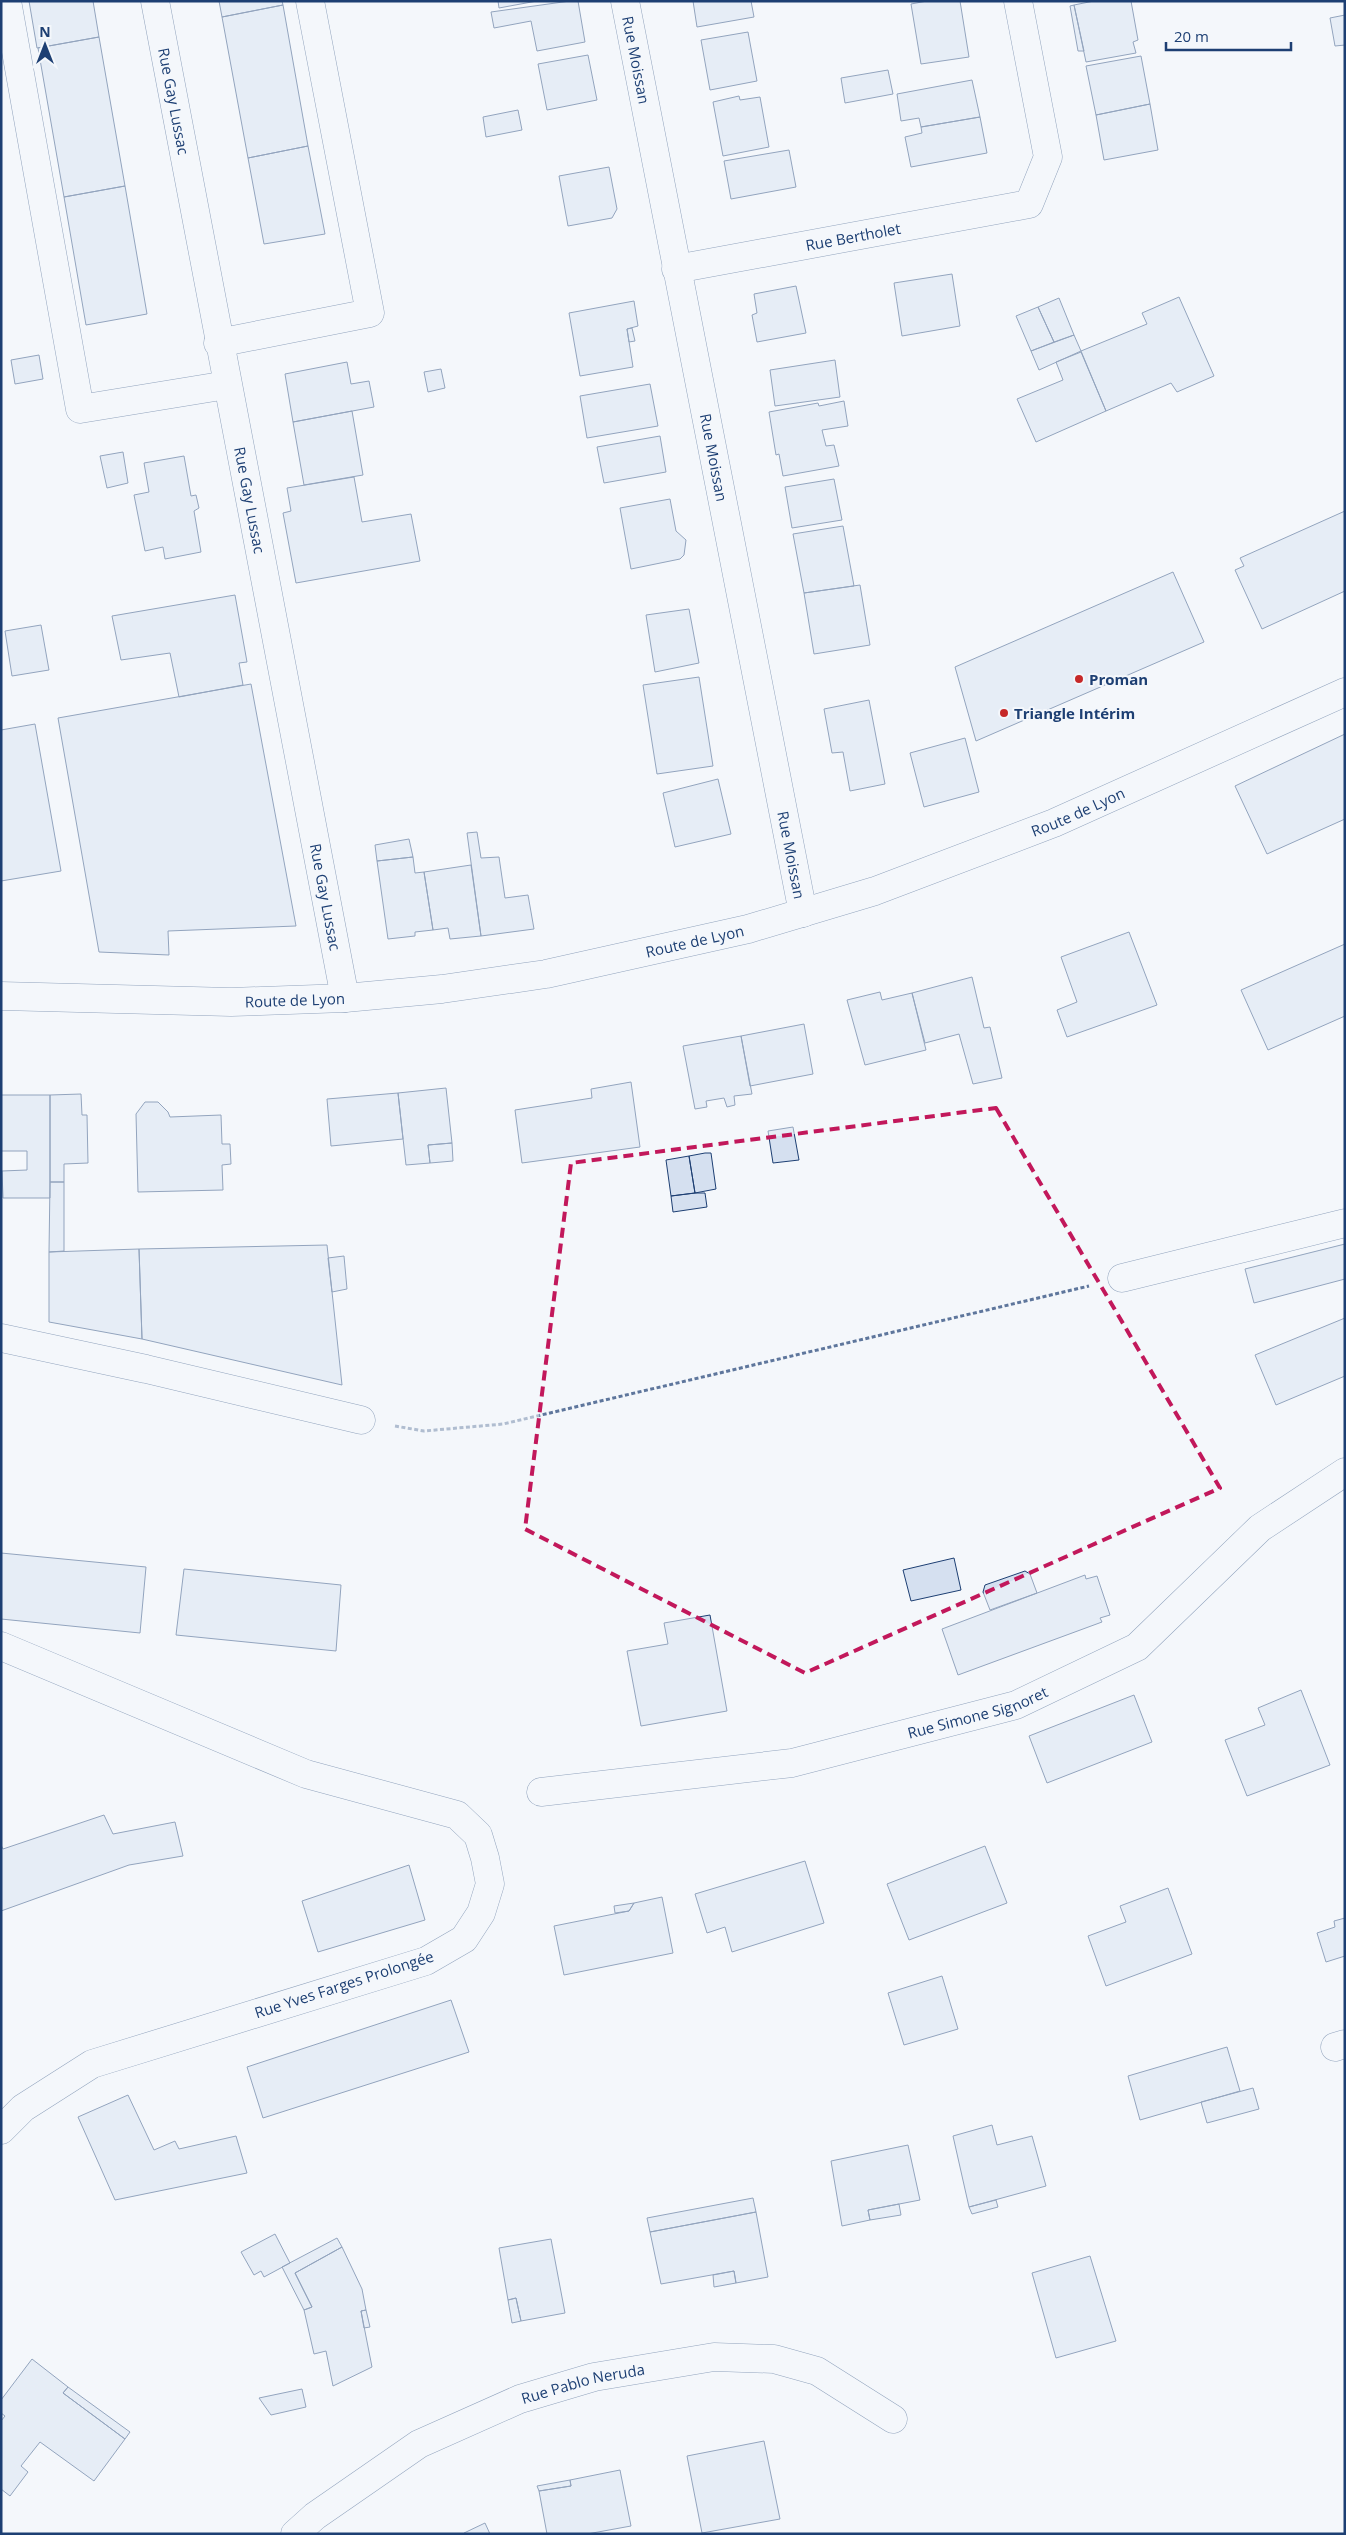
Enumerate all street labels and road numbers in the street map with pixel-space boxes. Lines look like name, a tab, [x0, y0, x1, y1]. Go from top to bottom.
street label: Rue Moissan	[618, 14, 655, 105]
street label: Rue Gay Lussac	[154, 46, 194, 156]
street label: Rue Bertholet	[804, 218, 902, 255]
street label: Rue Moissan	[696, 412, 732, 503]
street label: Rue Gay Lussac	[230, 445, 270, 555]
street label: Route de Lyon	[1028, 782, 1128, 841]
street label: Rue Moissan	[773, 809, 810, 900]
street label: Rue Gay Lussac	[306, 842, 346, 952]
street label: Route de Lyon	[644, 920, 746, 962]
street label: Route de Lyon	[244, 988, 345, 1012]
street label: Rue Simone Signoret	[905, 1681, 1051, 1743]
street label: Rue Yves Farges Prolongée	[252, 1946, 436, 2022]
street label: Rue Pablo Neruda	[519, 2359, 646, 2408]

